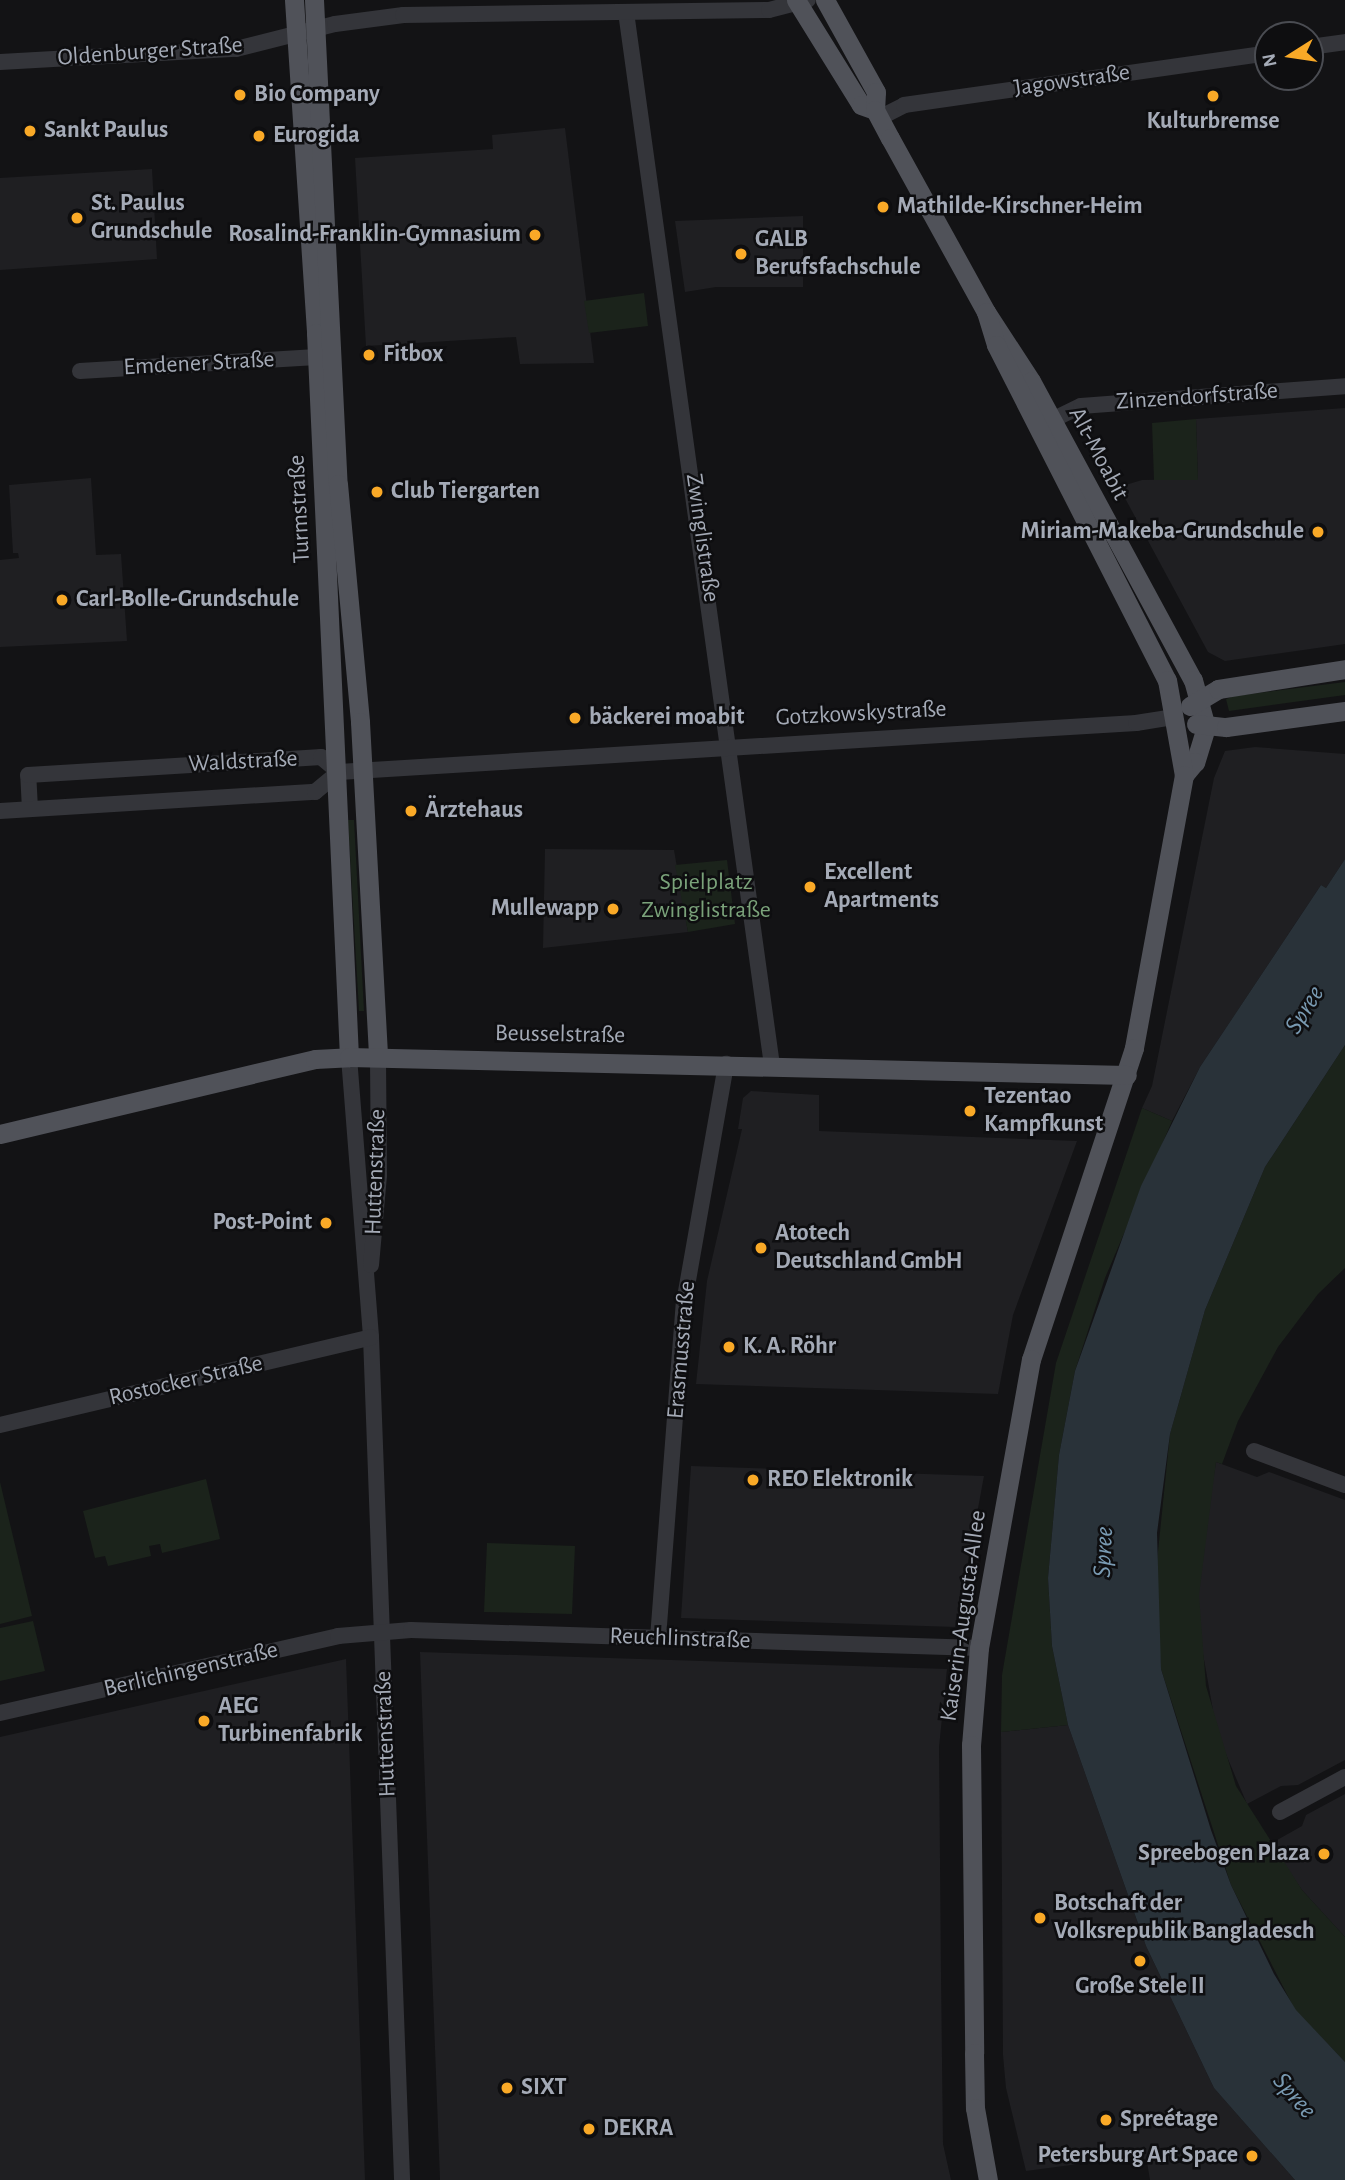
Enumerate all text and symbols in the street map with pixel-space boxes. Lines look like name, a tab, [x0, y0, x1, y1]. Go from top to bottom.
north arrow	[1254, 21, 1324, 91]
street label: Oldenburger Straße	[56, 31, 244, 73]
text: N	[1259, 52, 1281, 68]
street label: Jagowstraße	[1012, 59, 1132, 103]
place label: Bio Company	[254, 81, 380, 109]
marker: Bio Company	[232, 87, 248, 103]
marker: Kulturbremse	[1205, 88, 1221, 104]
place label: Kulturbremse	[1146, 108, 1280, 136]
place label: Sankt Paulus	[44, 117, 168, 145]
place label: Eurogida	[273, 122, 360, 150]
marker: Sankt Paulus	[22, 123, 38, 139]
marker: Eurogida	[251, 128, 267, 144]
place label: St. Paulus Grundschule	[91, 190, 212, 246]
place label: Mathilde-Kirschner-Heim	[897, 193, 1143, 221]
marker: Mathilde-Kirschner-Heim	[875, 199, 891, 215]
marker: St. Paulus Grundschule	[69, 210, 85, 226]
place label: Rosalind-Franklin-Gymnasium	[228, 221, 521, 249]
place label: GALB Berufsfachschule	[755, 226, 920, 282]
marker: Rosalind-Franklin-Gymnasium	[527, 227, 543, 243]
marker: GALB Berufsfachschule	[733, 246, 749, 262]
place label: Fitbox	[383, 341, 443, 369]
street label: Emdener Straße	[123, 346, 275, 382]
marker: Fitbox	[361, 347, 377, 363]
street label: Zinzendorfstraße	[1115, 377, 1279, 417]
street label: Alt-Moabit	[1062, 403, 1134, 505]
street label: Turmstraße	[283, 454, 317, 564]
street label: Zwinglistraße	[679, 472, 725, 604]
place label: Club Tiergarten	[391, 478, 540, 506]
marker: Club Tiergarten	[369, 484, 385, 500]
place label: Miriam-Makeba-Grundschule	[1021, 518, 1304, 546]
marker: Miriam-Makeba-Grundschule	[1310, 524, 1326, 540]
place label: Carl-Bolle-Grundschule	[76, 586, 299, 614]
marker: Carl-Bolle-Grundschule	[54, 592, 70, 608]
street label: Gotzkowskystraße	[775, 695, 947, 733]
place label: bäckerei moabit	[589, 704, 744, 732]
marker: bäckerei moabit	[567, 710, 583, 726]
street label: Waldstraße	[188, 745, 298, 779]
place label: Ärztehaus	[425, 797, 523, 825]
marker: Ärztehaus	[403, 803, 419, 819]
place label: Excellent Apartments	[824, 859, 939, 915]
park label: Spielplatz Zwinglistraße	[641, 869, 771, 925]
marker: Excellent Apartments	[802, 879, 818, 895]
place label: Mullewapp	[491, 895, 599, 923]
marker: Mullewapp	[605, 901, 621, 917]
water label: Spree	[1278, 980, 1332, 1040]
street label: Beusselstraße	[495, 1019, 625, 1051]
place label: Tezentao Kampfkunst	[984, 1083, 1103, 1139]
marker: Tezentao Kampfkunst	[962, 1103, 978, 1119]
street label: Huttenstraße	[359, 1108, 393, 1236]
place label: Post-Point	[212, 1209, 312, 1237]
marker: Post-Point	[318, 1215, 334, 1231]
place label: Atotech Deutschland GmbH	[775, 1220, 962, 1276]
marker: Atotech Deutschland GmbH	[753, 1240, 769, 1256]
street label: Erasmusstraße	[662, 1280, 702, 1420]
place label: K. A. Röhr	[743, 1333, 836, 1361]
marker: K. A. Röhr	[721, 1339, 737, 1355]
street label: Rostocker Straße	[106, 1349, 266, 1413]
place label: REO Elektronik	[767, 1466, 913, 1494]
marker: REO Elektronik	[745, 1472, 761, 1488]
street label: Kaiserin-Augusta-Allee	[935, 1509, 993, 1723]
water label: Spree	[1087, 1526, 1121, 1578]
street label: Reuchlinstraße	[609, 1622, 751, 1656]
street label: Berlichingenstraße	[101, 1636, 281, 1704]
street label: Huttenstraße	[369, 1670, 403, 1798]
place label: AEG Turbinenfabrik	[218, 1693, 362, 1749]
marker: AEG Turbinenfabrik	[196, 1713, 212, 1729]
place label: Spreebogen Plaza	[1138, 1840, 1310, 1868]
marker: Spreebogen Plaza	[1316, 1846, 1332, 1862]
place label: Botschaft der Volksrepublik Bangladesch	[1054, 1890, 1314, 1946]
marker: Botschaft der Volksrepublik Bangladesch	[1032, 1910, 1048, 1926]
marker: Große Stele II	[1132, 1953, 1148, 1969]
place label: Große Stele II	[1075, 1973, 1205, 2001]
water label: Spree	[1265, 2066, 1323, 2126]
place label: SIXT	[521, 2074, 566, 2102]
marker: SIXT	[499, 2080, 515, 2096]
place label: Spreétage	[1120, 2106, 1218, 2134]
marker: Spreétage	[1098, 2112, 1114, 2128]
place label: DEKRA	[603, 2115, 673, 2143]
marker: DEKRA	[581, 2121, 597, 2137]
place label: Petersburg Art Space	[1038, 2142, 1238, 2170]
marker: Petersburg Art Space	[1244, 2148, 1260, 2164]

